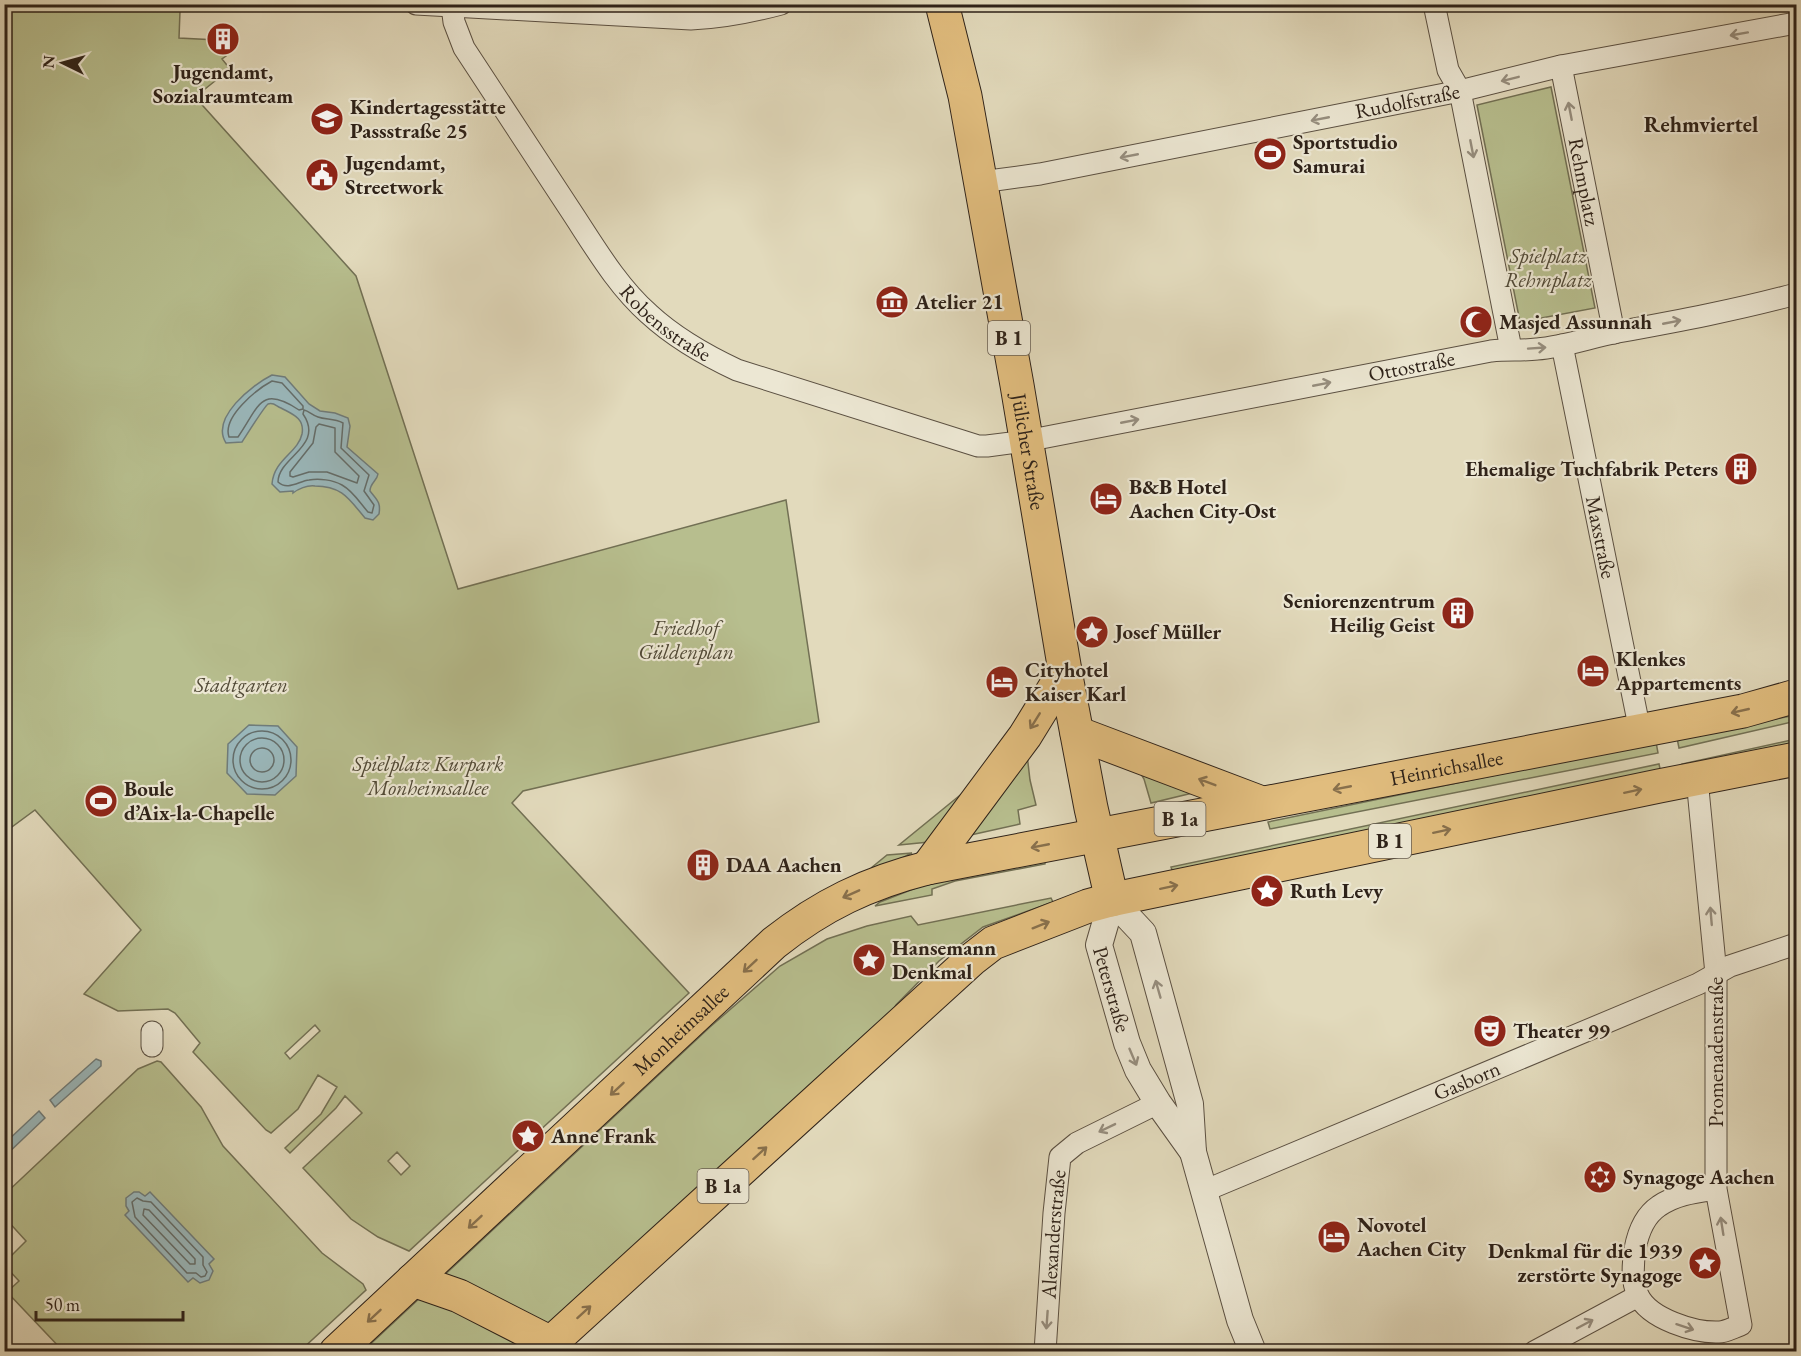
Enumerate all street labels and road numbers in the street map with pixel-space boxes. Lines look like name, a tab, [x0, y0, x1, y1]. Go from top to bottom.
street label: Rudolfstraße	[1353, 77, 1462, 124]
street label: Rehmplatz	[1563, 135, 1606, 228]
street label: Robensstraße	[614, 279, 716, 367]
road number: B 1	[988, 321, 1030, 355]
street label: Ottostraße	[1366, 344, 1457, 387]
street label: Jülicher Straße	[1005, 389, 1052, 512]
street label: Maxstraße	[1580, 493, 1623, 581]
street label: Heinrichsallee	[1388, 743, 1505, 792]
road number: B 1a	[1154, 802, 1206, 836]
road number: B 1	[1369, 824, 1411, 858]
street label: Peterstraße	[1087, 943, 1137, 1035]
street label: Promenadenstraße	[1702, 977, 1729, 1127]
street label: Monheimsallee	[627, 978, 734, 1081]
street label: Gasborn	[1429, 1054, 1504, 1106]
street label: Alexanderstraße	[1034, 1168, 1072, 1301]
road number: B 1a	[698, 1169, 748, 1203]

